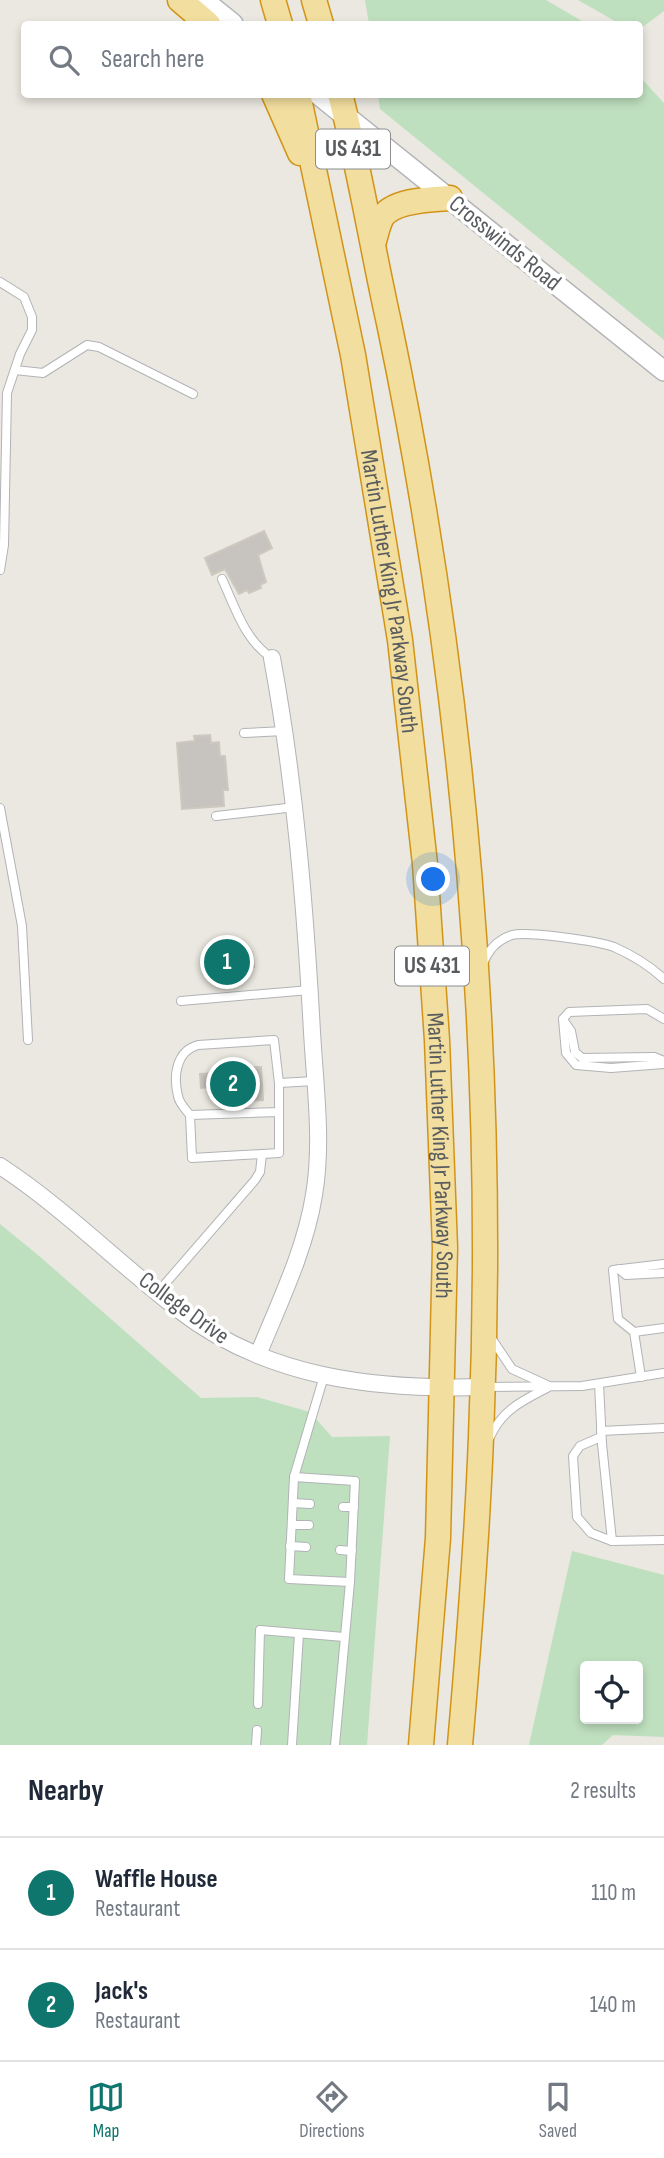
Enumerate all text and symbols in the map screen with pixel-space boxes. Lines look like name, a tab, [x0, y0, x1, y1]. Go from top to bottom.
search box	[21, 21, 643, 98]
icon: search	[45, 41, 83, 79]
text: Search here	[101, 44, 204, 75]
road number: US 431	[316, 130, 390, 168]
street label: Crosswinds Road	[443, 189, 567, 297]
street label: Martin Luther King Jr Parkway South	[354, 447, 425, 735]
your location	[416, 862, 450, 896]
pin: 1	[204, 936, 250, 988]
road number: US 431	[395, 946, 469, 986]
street label: Martin Luther King Jr Parkway South	[421, 1011, 460, 1299]
pin: 2	[210, 1058, 256, 1110]
street label: College Drive	[133, 1265, 235, 1351]
map controls	[580, 1661, 643, 1724]
button: locate	[580, 1661, 643, 1724]
text: Nearby	[28, 1773, 104, 1809]
text: 2 results	[570, 1777, 636, 1805]
text: Waffle House	[95, 1864, 218, 1895]
text: 1	[46, 1879, 56, 1907]
text: 110 m	[591, 1879, 636, 1907]
text: Restaurant	[95, 1895, 180, 1923]
text: Jack's	[95, 1976, 148, 2007]
text: 2	[46, 1991, 56, 2019]
text: 140 m	[590, 1991, 636, 2019]
text: Restaurant	[95, 2007, 180, 2035]
tab: Map	[87, 2078, 125, 2143]
tab: Directions	[299, 2078, 365, 2143]
tab: Saved	[539, 2078, 577, 2143]

